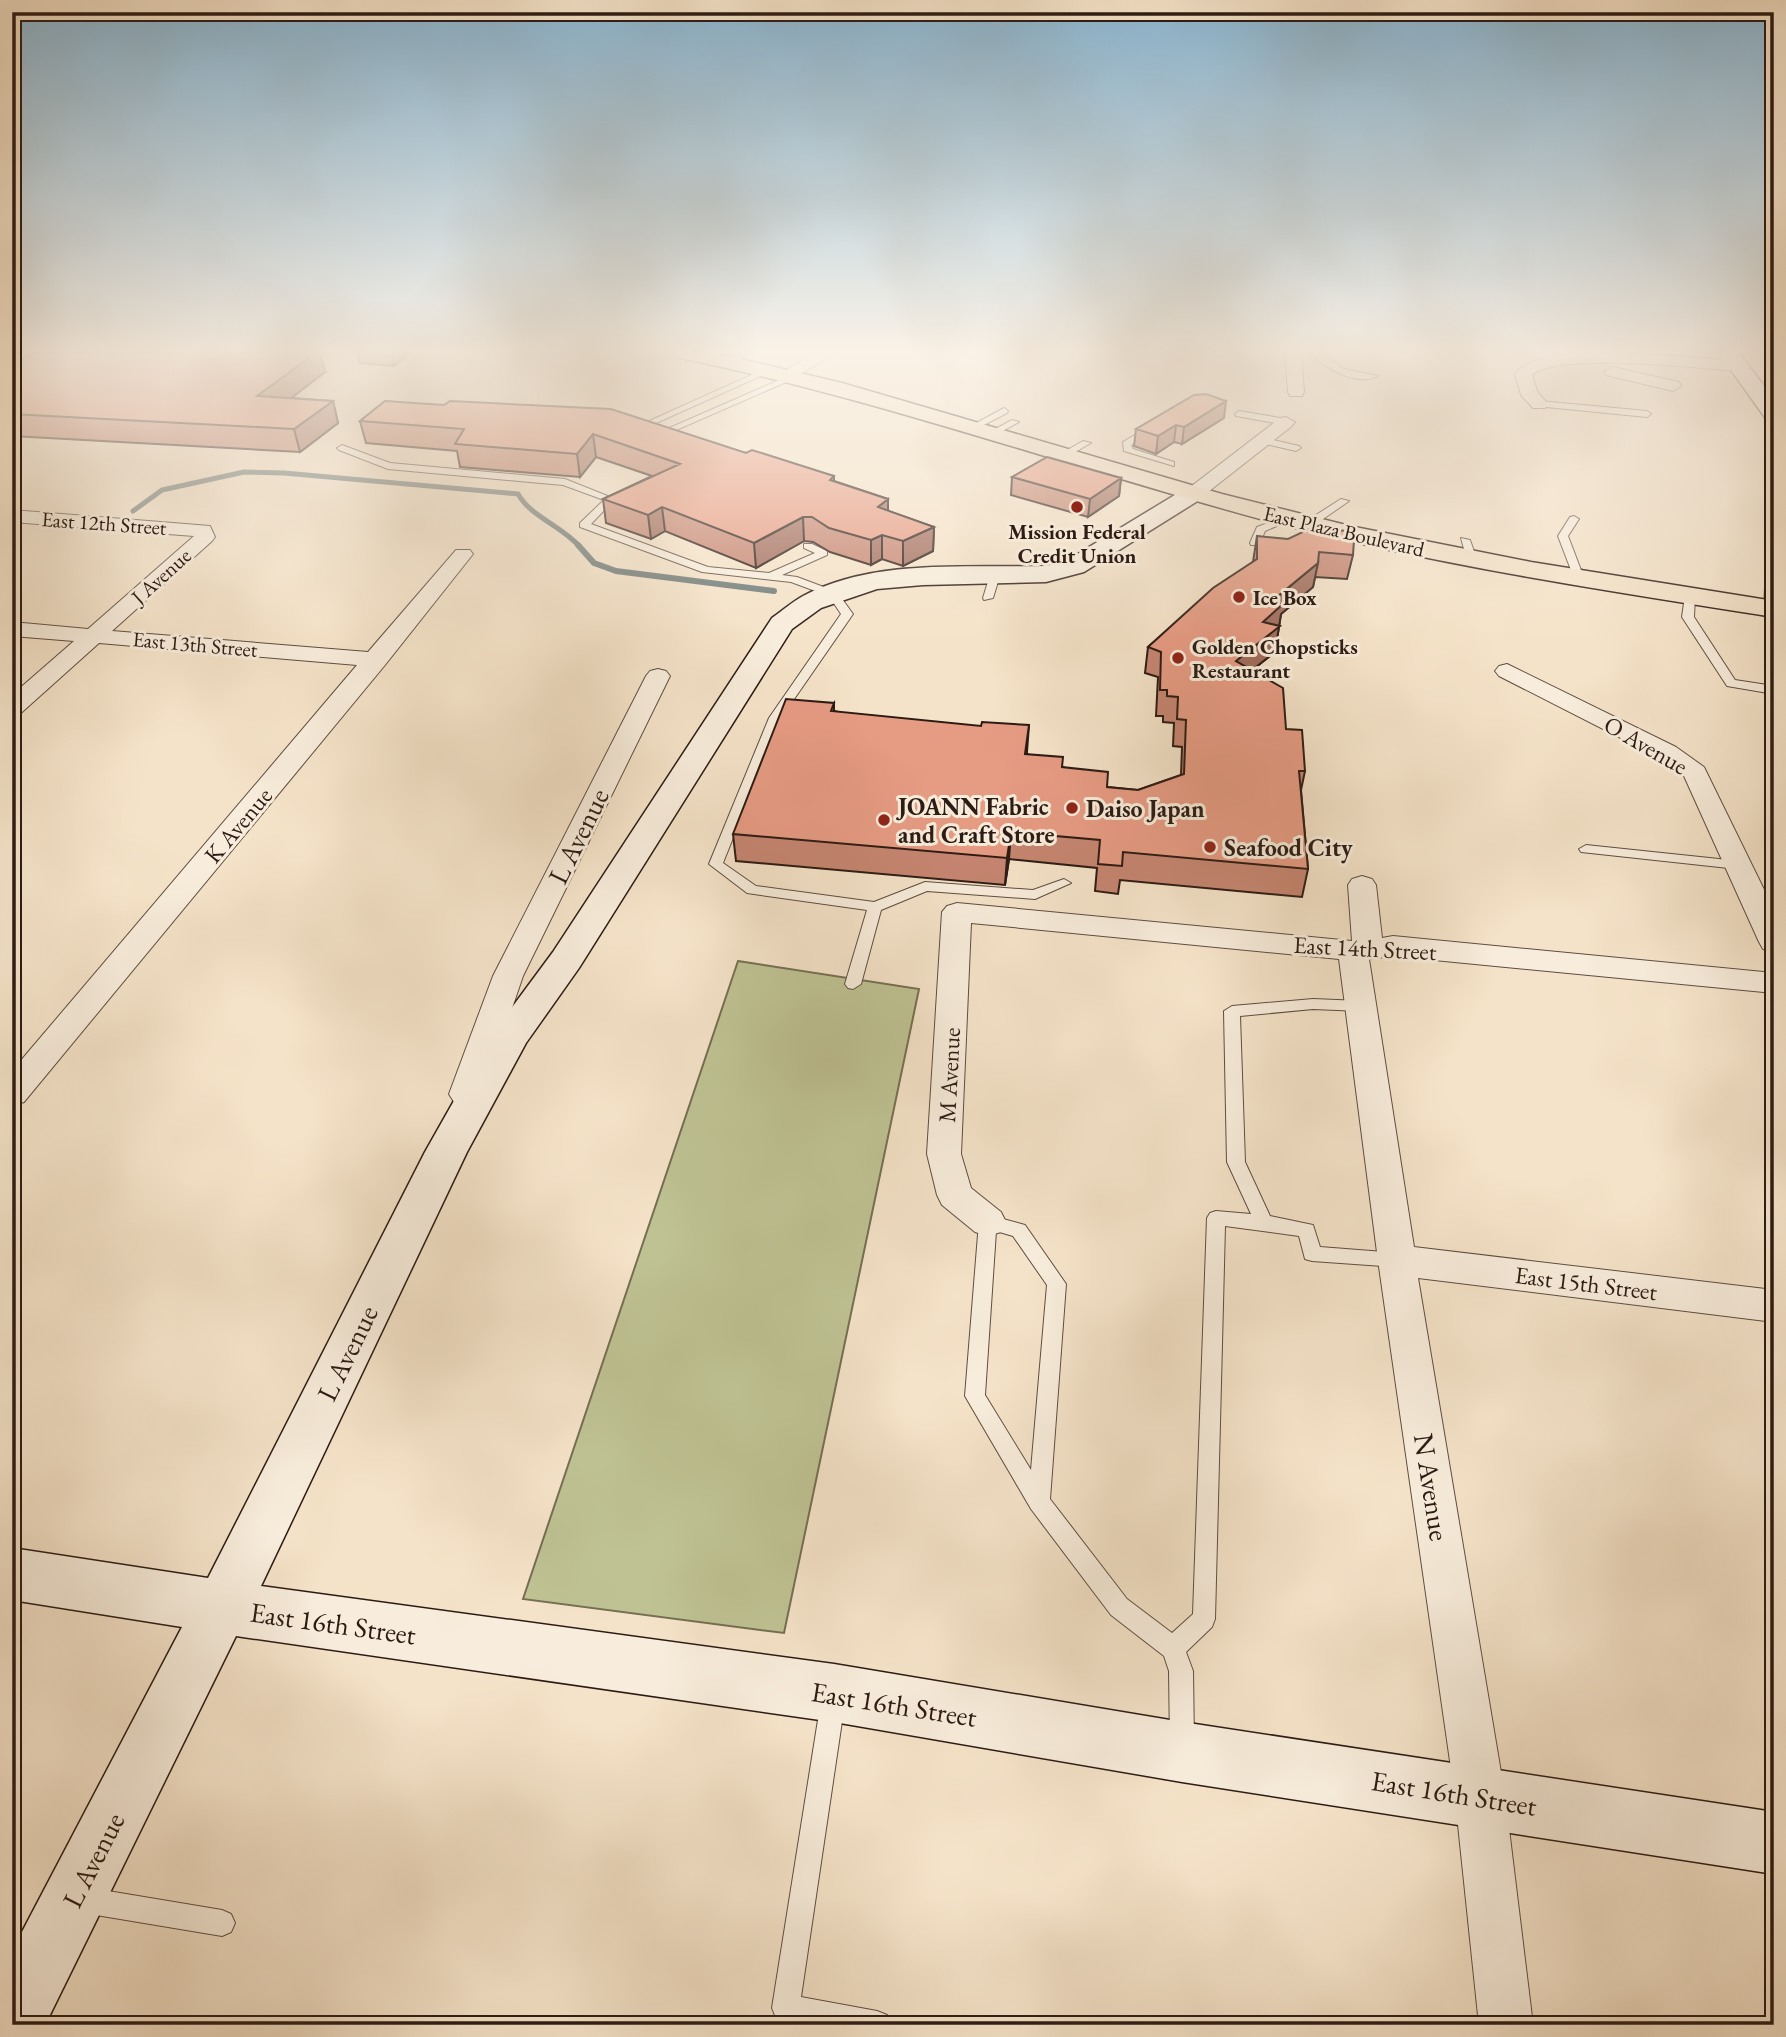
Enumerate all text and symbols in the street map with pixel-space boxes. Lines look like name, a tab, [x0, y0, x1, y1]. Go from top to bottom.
marker: Mission Federal Credit Union	[1069, 499, 1085, 515]
street label: East Plaza Boulevard	[1261, 499, 1427, 563]
street label: East 12th Street	[41, 505, 168, 541]
place label: Mission Federal Credit Union	[1008, 518, 1146, 569]
street label: J Avenue	[124, 542, 197, 611]
place label: Ice Box	[1253, 584, 1317, 611]
marker: Ice Box	[1231, 589, 1247, 605]
street label: East 13th Street	[131, 625, 259, 663]
place label: Golden Chopsticks Restaurant	[1192, 633, 1358, 684]
marker: Golden Chopsticks Restaurant	[1170, 650, 1186, 666]
street label: O Avenue	[1598, 709, 1694, 781]
street label: K Avenue	[197, 781, 279, 869]
street label: L Avenue	[539, 782, 617, 890]
place label: JOANN Fabric and Craft Store	[896, 791, 1054, 850]
place label: Daiso Japan	[1086, 793, 1205, 824]
marker: Daiso Japan	[1064, 800, 1080, 816]
marker: JOANN Fabric and Craft Store	[876, 812, 892, 828]
place label: Seafood City	[1224, 832, 1353, 864]
marker: Seafood City	[1202, 839, 1218, 855]
street label: East 14th Street	[1293, 929, 1438, 967]
street label: M Avenue	[931, 1027, 967, 1123]
street label: East 15th Street	[1513, 1259, 1659, 1307]
street label: L Avenue	[308, 1299, 386, 1407]
street label: N Avenue	[1406, 1431, 1458, 1543]
street label: East 16th Street	[248, 1594, 418, 1652]
street label: East 16th Street	[809, 1673, 979, 1735]
street label: East 16th Street	[1369, 1762, 1539, 1824]
street label: L Avenue	[54, 1806, 132, 1914]

